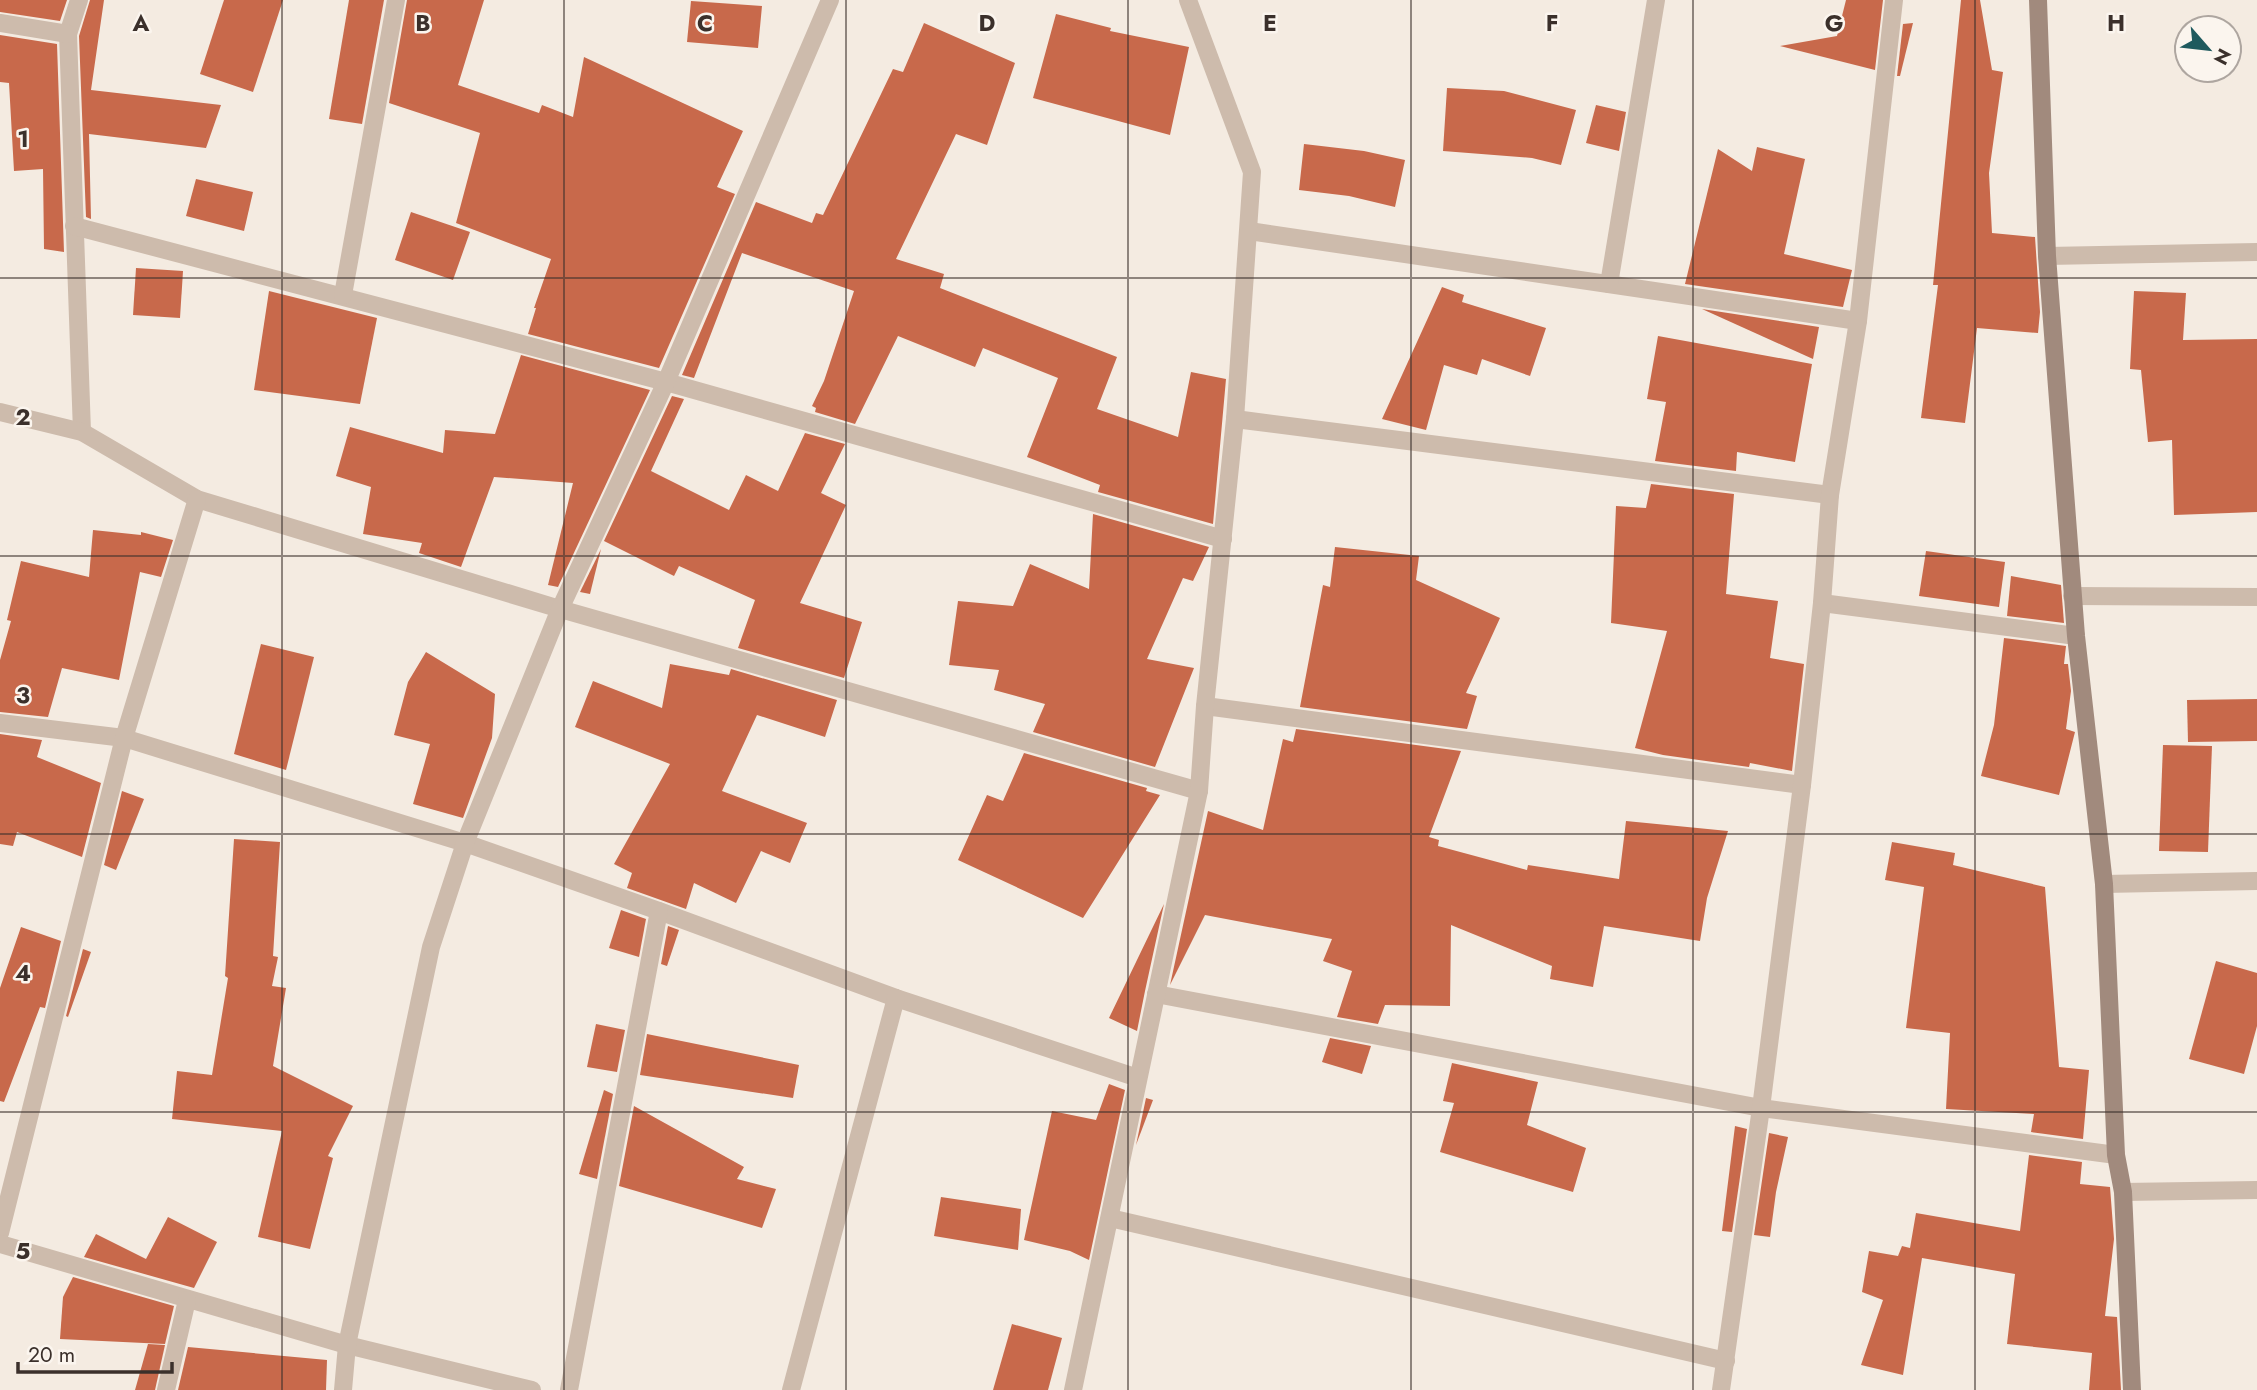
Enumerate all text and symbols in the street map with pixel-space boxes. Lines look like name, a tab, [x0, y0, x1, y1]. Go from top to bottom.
text: A	[132, 6, 150, 40]
text: B	[415, 6, 431, 40]
text: C	[697, 6, 713, 40]
text: D	[979, 6, 996, 40]
text: E	[1263, 6, 1277, 40]
text: F	[1546, 6, 1558, 40]
text: G	[1825, 6, 1843, 40]
text: H	[2107, 6, 2125, 40]
north arrow	[2173, 14, 2243, 84]
text: N	[2207, 44, 2238, 70]
text: 1	[17, 122, 29, 156]
text: 2	[15, 400, 31, 434]
text: 3	[16, 678, 30, 712]
text: 4	[15, 956, 31, 990]
text: 5	[16, 1234, 30, 1268]
scale bar	[18, 1330, 172, 1374]
text: 20 m	[28, 1340, 75, 1370]

